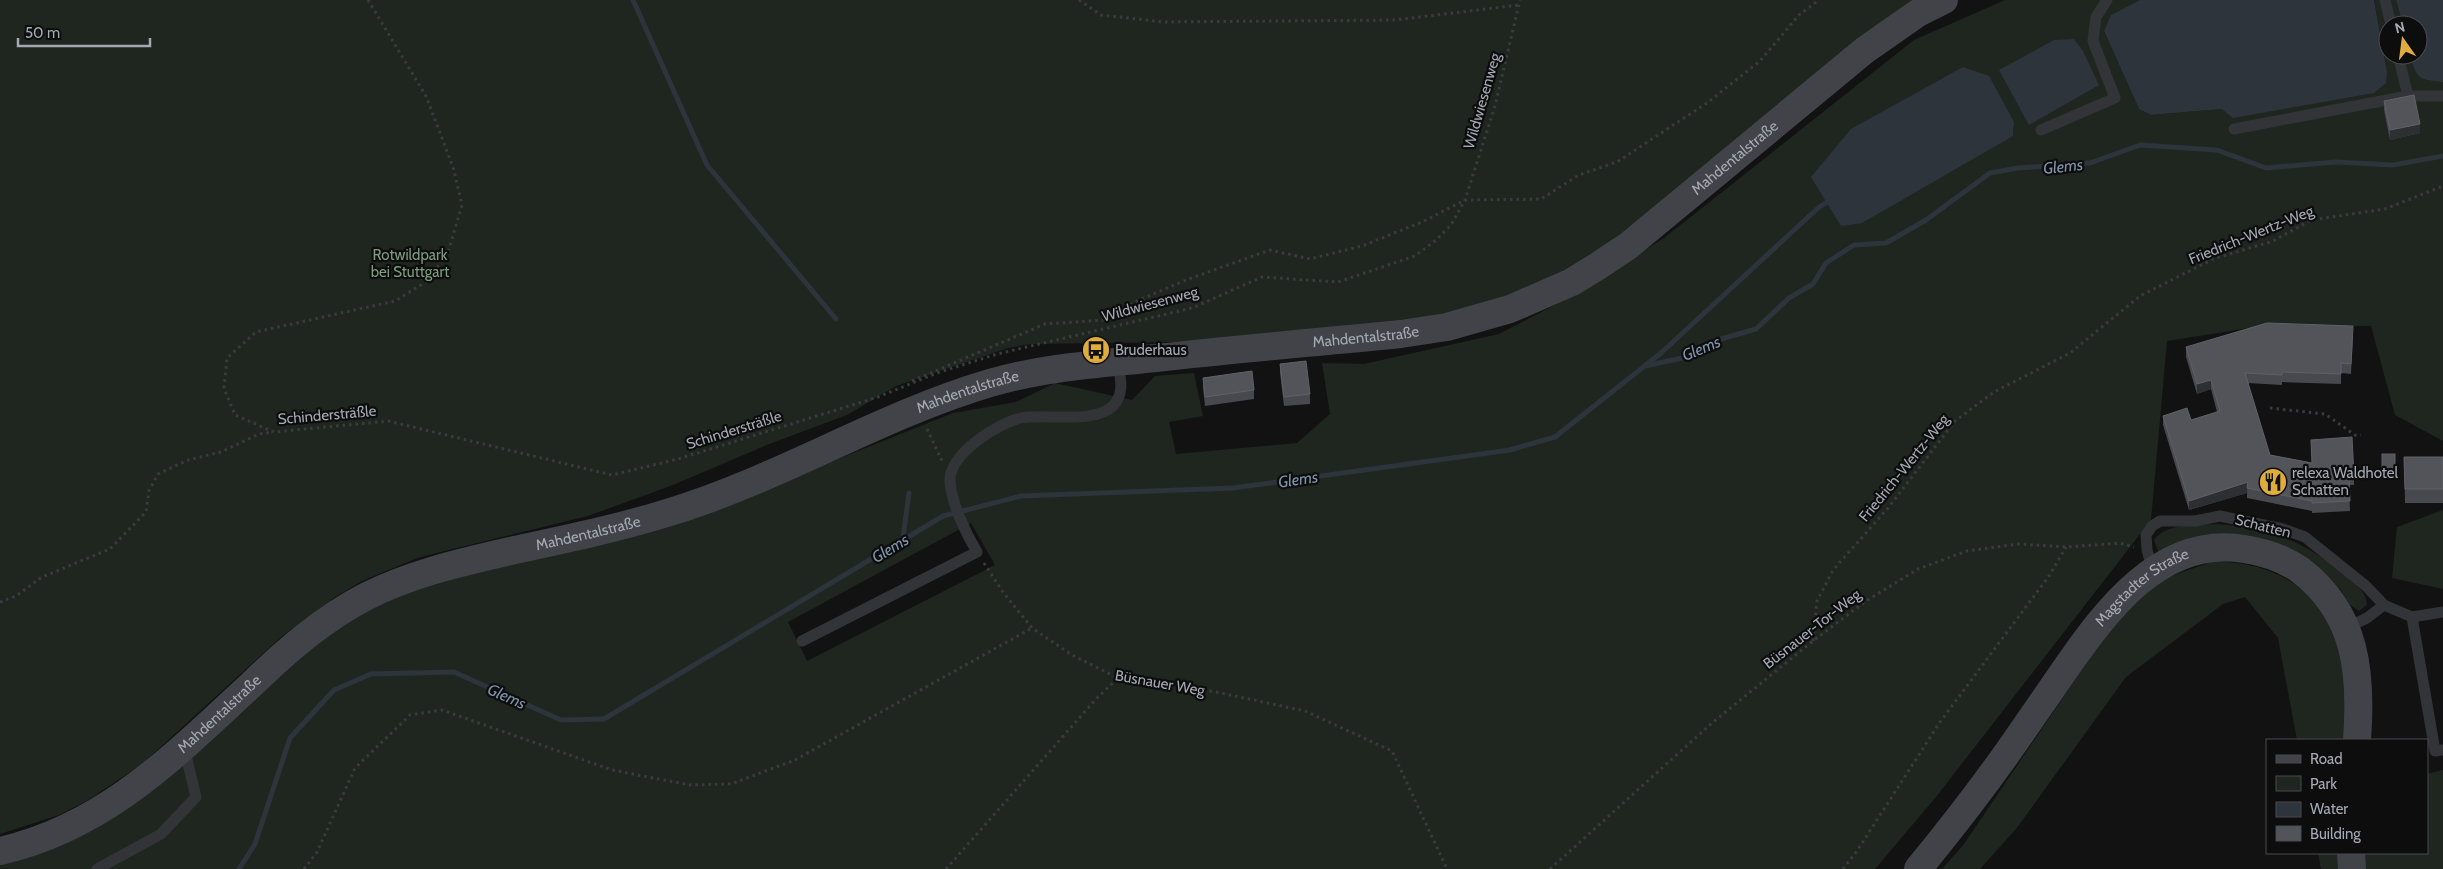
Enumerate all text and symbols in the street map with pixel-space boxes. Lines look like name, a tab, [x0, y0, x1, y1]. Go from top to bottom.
scale bar	[18, 15, 150, 47]
north arrow	[2378, 15, 2428, 65]
text: N	[2393, 17, 2407, 37]
text: 50 m	[25, 24, 60, 42]
street label: Wildwiesenweg	[1460, 50, 1504, 151]
street label: Mahdentalstraße	[1688, 117, 1782, 199]
water label: Glems	[2042, 155, 2084, 178]
street label: Friedrich-Wertz-Weg	[2186, 202, 2317, 268]
park label: Rotwildpark bei Stuttgart	[371, 246, 449, 281]
street label: Wildwiesenweg	[1100, 282, 1201, 325]
street label: Mahdentalstraße	[1312, 322, 1421, 351]
water label: Glems	[1679, 332, 1723, 365]
bus stop icon: Bruderhaus	[1081, 335, 1111, 365]
place label: Bruderhaus	[1115, 341, 1187, 359]
street label: Mahdentalstraße	[914, 367, 1021, 417]
street label: Schindersträßle	[277, 402, 377, 428]
street label: Schindersträßle	[684, 407, 784, 453]
street label: Friedrich-Wertz-Weg	[1855, 410, 1953, 525]
place label: relexa Waldhotel Schatten	[2292, 464, 2398, 499]
water label: Glems	[1277, 467, 1319, 492]
restaurant icon: relexa Waldhotel Schatten	[2258, 467, 2288, 497]
street label: Schatten	[2233, 510, 2293, 542]
street label: Mahdentalstraße	[534, 512, 643, 554]
water label: Glems	[868, 530, 912, 567]
street label: Magstadter Straße	[2091, 545, 2191, 630]
street label: Büsnauer-Tor-Weg	[1760, 585, 1865, 673]
street label: Büsnauer Weg	[1114, 666, 1207, 700]
street label: Mahdentalstraße	[174, 671, 265, 757]
water label: Glems	[485, 680, 529, 713]
legend	[2266, 739, 2428, 854]
text: Road	[2310, 750, 2343, 768]
text: Park	[2310, 775, 2337, 793]
text: Water	[2310, 800, 2348, 818]
text: Building	[2310, 825, 2361, 843]

